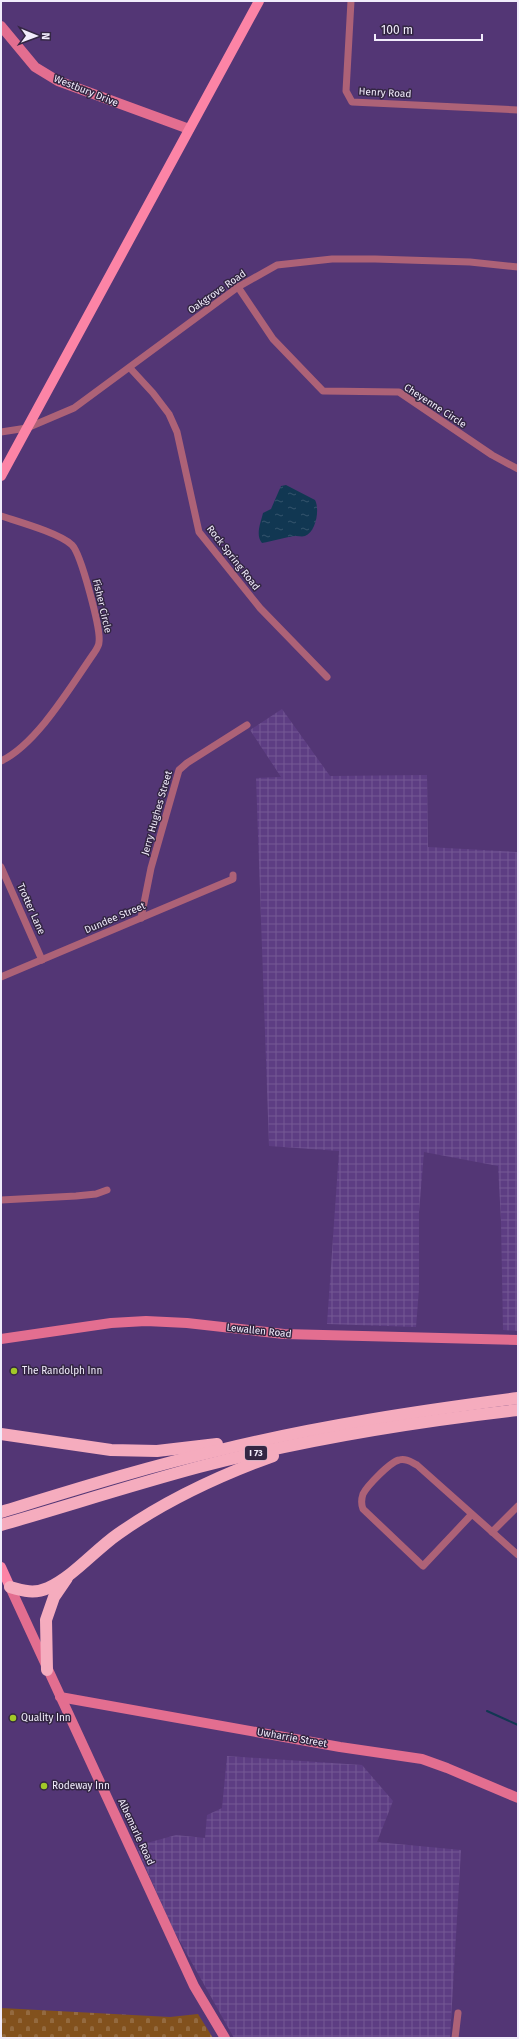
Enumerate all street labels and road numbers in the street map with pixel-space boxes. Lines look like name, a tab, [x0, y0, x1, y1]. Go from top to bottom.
street label: Westbury Drive	[52, 73, 120, 109]
street label: Henry Road	[358, 86, 412, 100]
street label: Oakgrove Road	[186, 268, 248, 316]
street label: Cheyenne Circle	[402, 381, 468, 431]
street label: Rock Spring Road	[204, 523, 262, 593]
street label: Fisher Circle	[90, 578, 114, 634]
street label: Jerry Hughes Street	[139, 769, 175, 857]
street label: Trotter Lane	[14, 881, 48, 937]
street label: Dundee Street	[83, 900, 148, 936]
street label: Lewallen Road	[226, 1322, 292, 1340]
road number: I 73	[245, 1446, 267, 1460]
street label: Uwharrie Street	[256, 1726, 328, 1750]
street label: Albemarle Road	[115, 1797, 157, 1867]

